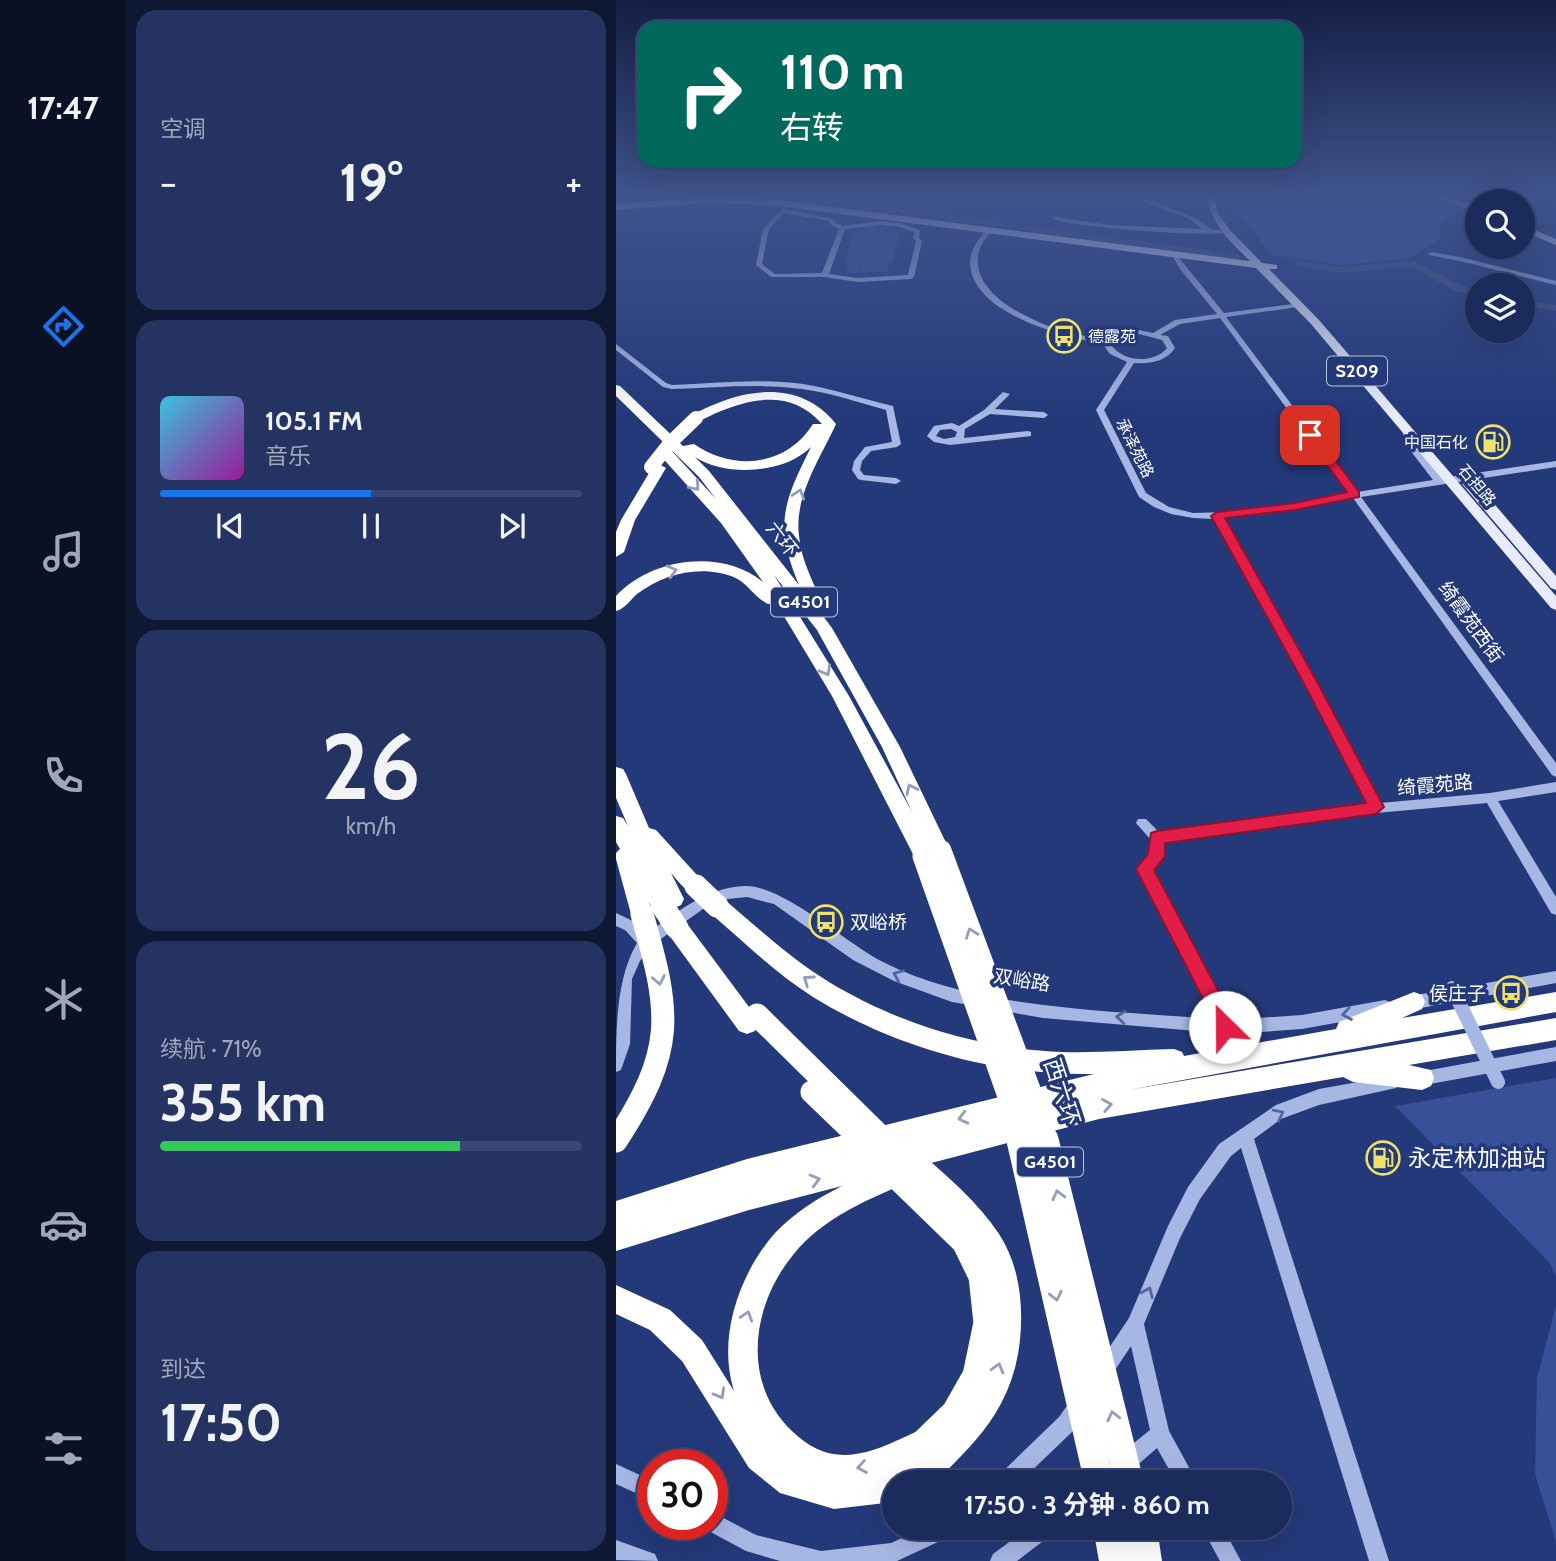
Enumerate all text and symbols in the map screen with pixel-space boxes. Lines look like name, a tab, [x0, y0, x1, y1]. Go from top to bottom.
text: 110 m	[780, 42, 904, 101]
icon: right	[665, 49, 756, 140]
text: 17:47	[27, 88, 99, 127]
text: 右转	[780, 108, 844, 147]
text: 空调	[160, 115, 206, 143]
text: 19°	[339, 151, 403, 214]
text: −	[160, 159, 177, 206]
text: +	[565, 159, 582, 206]
map controls	[1465, 189, 1535, 343]
button: search	[1465, 189, 1535, 259]
button: layers	[1465, 273, 1535, 343]
icon: directions	[39, 302, 88, 351]
bus stop icon: 德露苑	[1045, 317, 1083, 355]
place label: 德露苑	[1088, 327, 1136, 346]
road number: S209	[1327, 356, 1387, 386]
text: 105.1 FM	[265, 405, 363, 437]
pin	[1280, 405, 1340, 465]
street label: 承泽苑路	[1112, 415, 1158, 481]
icon: arrive	[1291, 416, 1329, 454]
fuel station icon: 中国石化	[1474, 423, 1512, 461]
place label: 中国石化	[1404, 433, 1468, 452]
text: 音乐	[265, 442, 311, 470]
street label: 石担路	[1454, 461, 1500, 509]
one-way arrow	[687, 477, 699, 490]
one-way arrow	[791, 488, 805, 500]
icon: previous	[211, 507, 249, 545]
icon: pause	[352, 507, 390, 545]
icon: next	[493, 507, 531, 545]
street label: 六环	[761, 517, 803, 561]
icon: music	[39, 527, 88, 576]
one-way arrow	[666, 565, 678, 579]
street label: 绮霞苑西街	[1434, 577, 1508, 667]
road number: G4501	[771, 588, 837, 616]
one-way arrow	[818, 663, 831, 676]
text: 26	[321, 711, 421, 822]
icon: phone	[39, 751, 88, 800]
street label: 绮霞苑路	[1396, 770, 1474, 800]
one-way arrow	[905, 784, 919, 796]
text: km/h	[346, 812, 396, 840]
bus stop icon: 双峪桥	[807, 903, 845, 941]
place label: 双峪桥	[850, 911, 907, 934]
one-way arrow	[965, 928, 979, 940]
street label: 双峪路	[992, 964, 1052, 996]
one-way arrow	[893, 969, 905, 983]
one-way arrow	[651, 974, 666, 986]
bus stop icon: 侯庄子	[1492, 974, 1530, 1012]
icon: climate	[39, 975, 88, 1024]
one-way arrow	[803, 976, 816, 988]
place label: 侯庄子	[1429, 982, 1486, 1005]
position arrow	[1188, 990, 1262, 1064]
one-way arrow	[1341, 1006, 1353, 1021]
one-way arrow	[1115, 1010, 1126, 1025]
text: 续航 · 71%	[160, 1035, 262, 1063]
street label: 西六环	[1038, 1055, 1086, 1129]
text: 355 km	[160, 1071, 326, 1134]
one-way arrow	[1101, 1099, 1113, 1114]
one-way arrow	[1272, 1108, 1284, 1122]
one-way arrow	[957, 1110, 969, 1124]
fuel station icon: 永定林加油站	[1364, 1139, 1402, 1177]
place label: 永定林加油站	[1408, 1144, 1546, 1172]
road number: G4501	[1017, 1148, 1083, 1176]
one-way arrow	[809, 1174, 821, 1188]
one-way arrow	[1052, 1189, 1066, 1201]
icon: car	[39, 1200, 88, 1249]
one-way arrow	[1140, 1287, 1154, 1299]
one-way arrow	[1048, 1289, 1063, 1301]
one-way arrow	[739, 1311, 754, 1323]
text: 到达	[160, 1355, 206, 1383]
one-way arrow	[990, 1362, 1005, 1374]
one-way arrow	[712, 1387, 725, 1399]
text: 17:50	[160, 1391, 282, 1454]
one-way arrow	[1107, 1410, 1121, 1422]
icon: filters	[39, 1424, 88, 1473]
speed limit sign: 30	[637, 1449, 728, 1540]
one-way arrow	[856, 1459, 868, 1474]
text: 17:50 · 3 分钟 · 860 m	[964, 1489, 1210, 1521]

